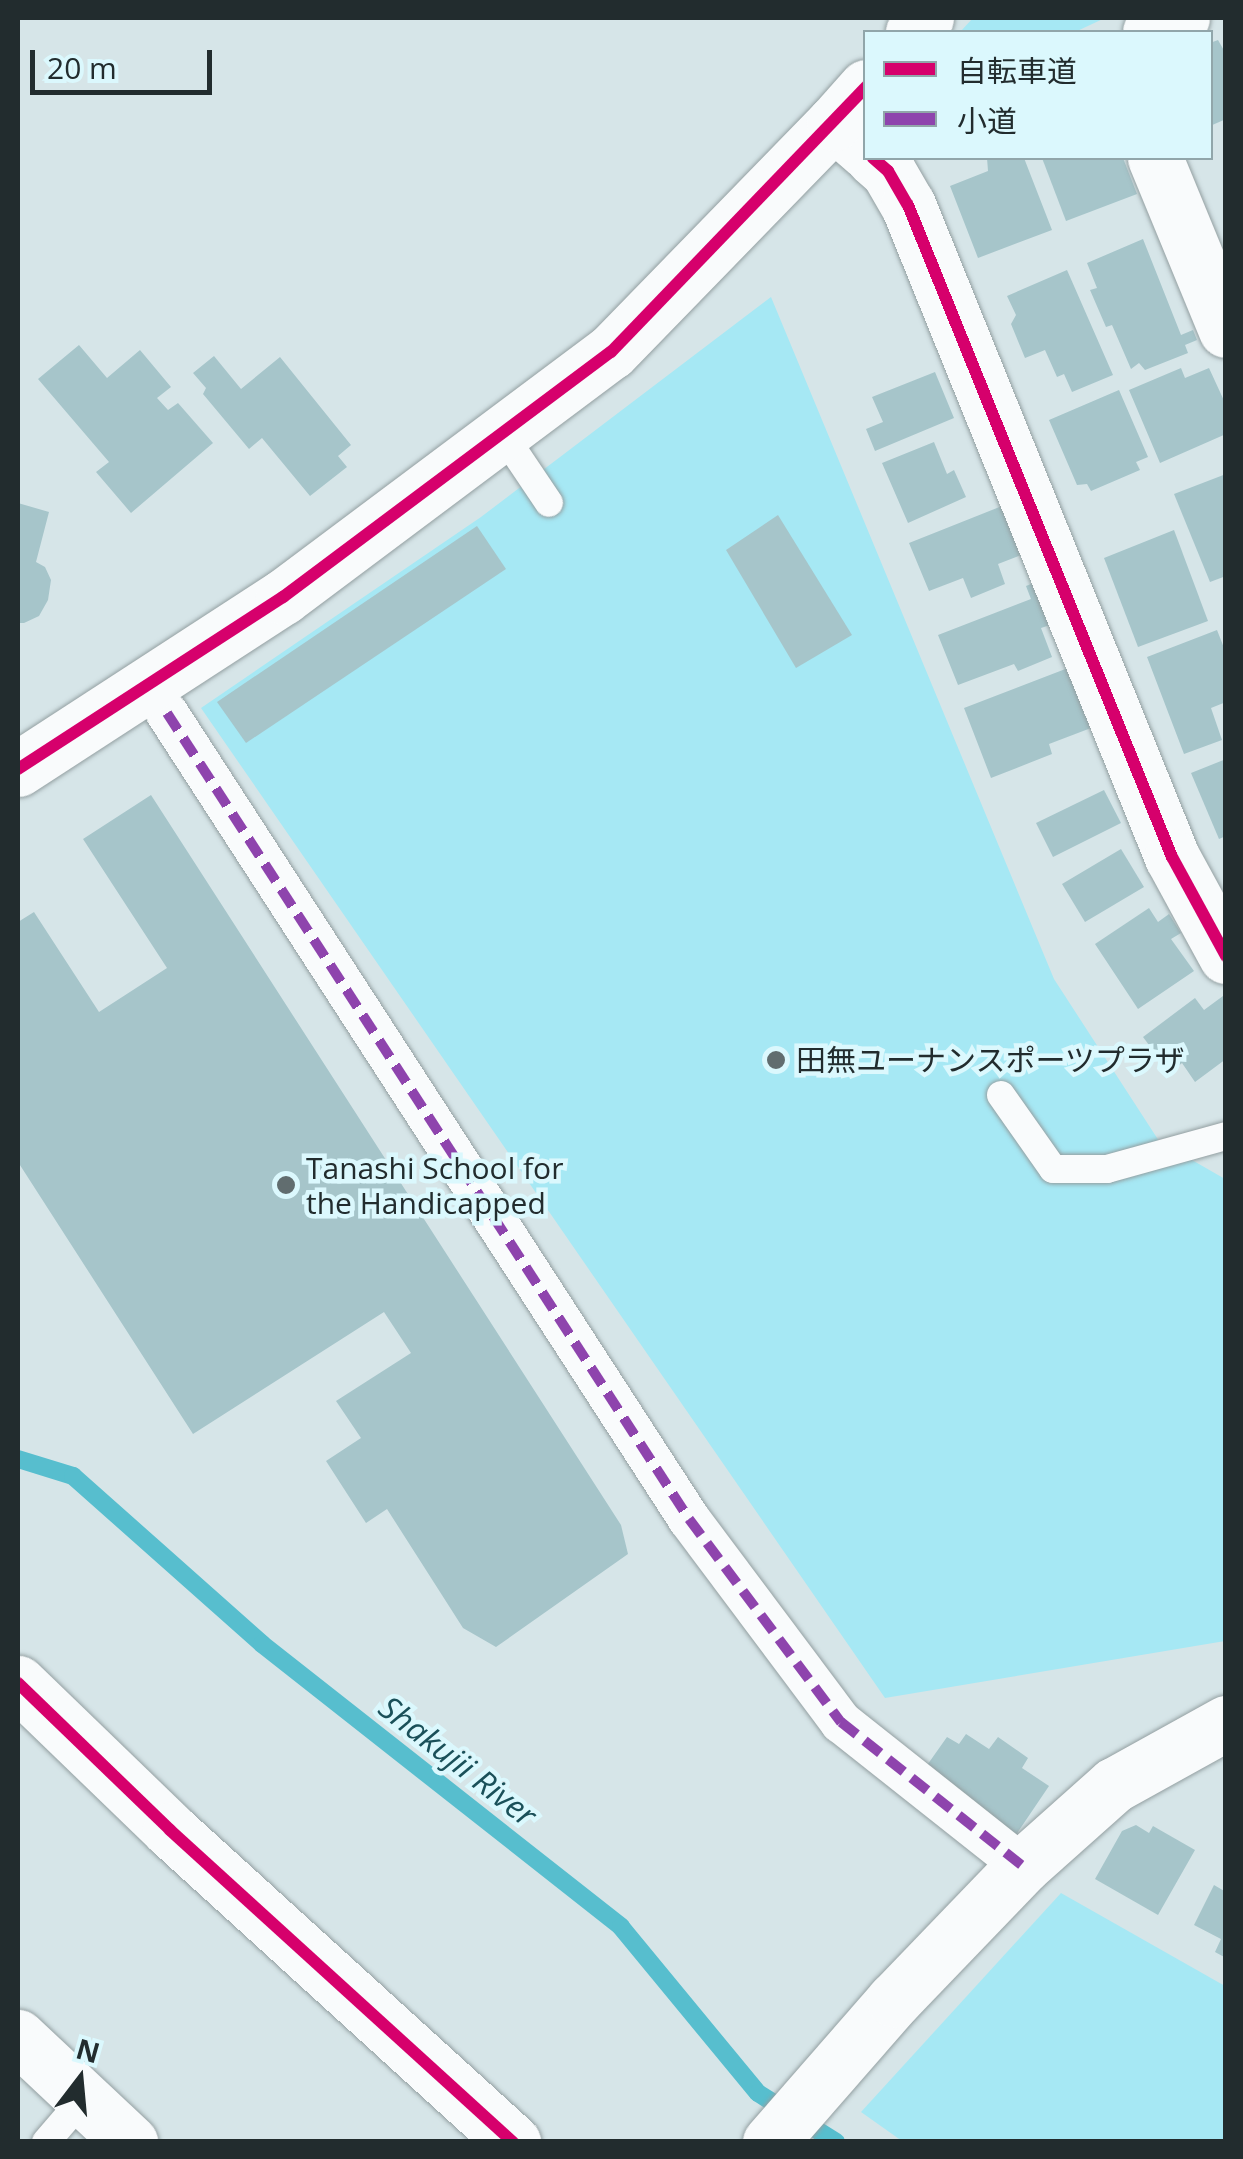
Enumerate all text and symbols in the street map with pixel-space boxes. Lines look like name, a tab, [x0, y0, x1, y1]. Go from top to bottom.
scale bar	[35, 30, 218, 92]
legend	[863, 30, 1213, 160]
text: 20 m	[47, 47, 117, 88]
text: 自転車道	[957, 50, 1077, 91]
text: 小道	[957, 100, 1017, 141]
place label: 田無ユーナンスポーツプラザ	[796, 1042, 1186, 1078]
marker: 田無ユーナンスポーツプラザ	[765, 1049, 787, 1071]
place label: Tanashi School for the Handicapped	[306, 1150, 563, 1220]
marker: Tanashi School for the Handicapped	[275, 1174, 297, 1196]
water label: Shakujii River	[372, 1688, 544, 1834]
north arrow	[30, 2029, 130, 2129]
text: N	[72, 2029, 104, 2072]

